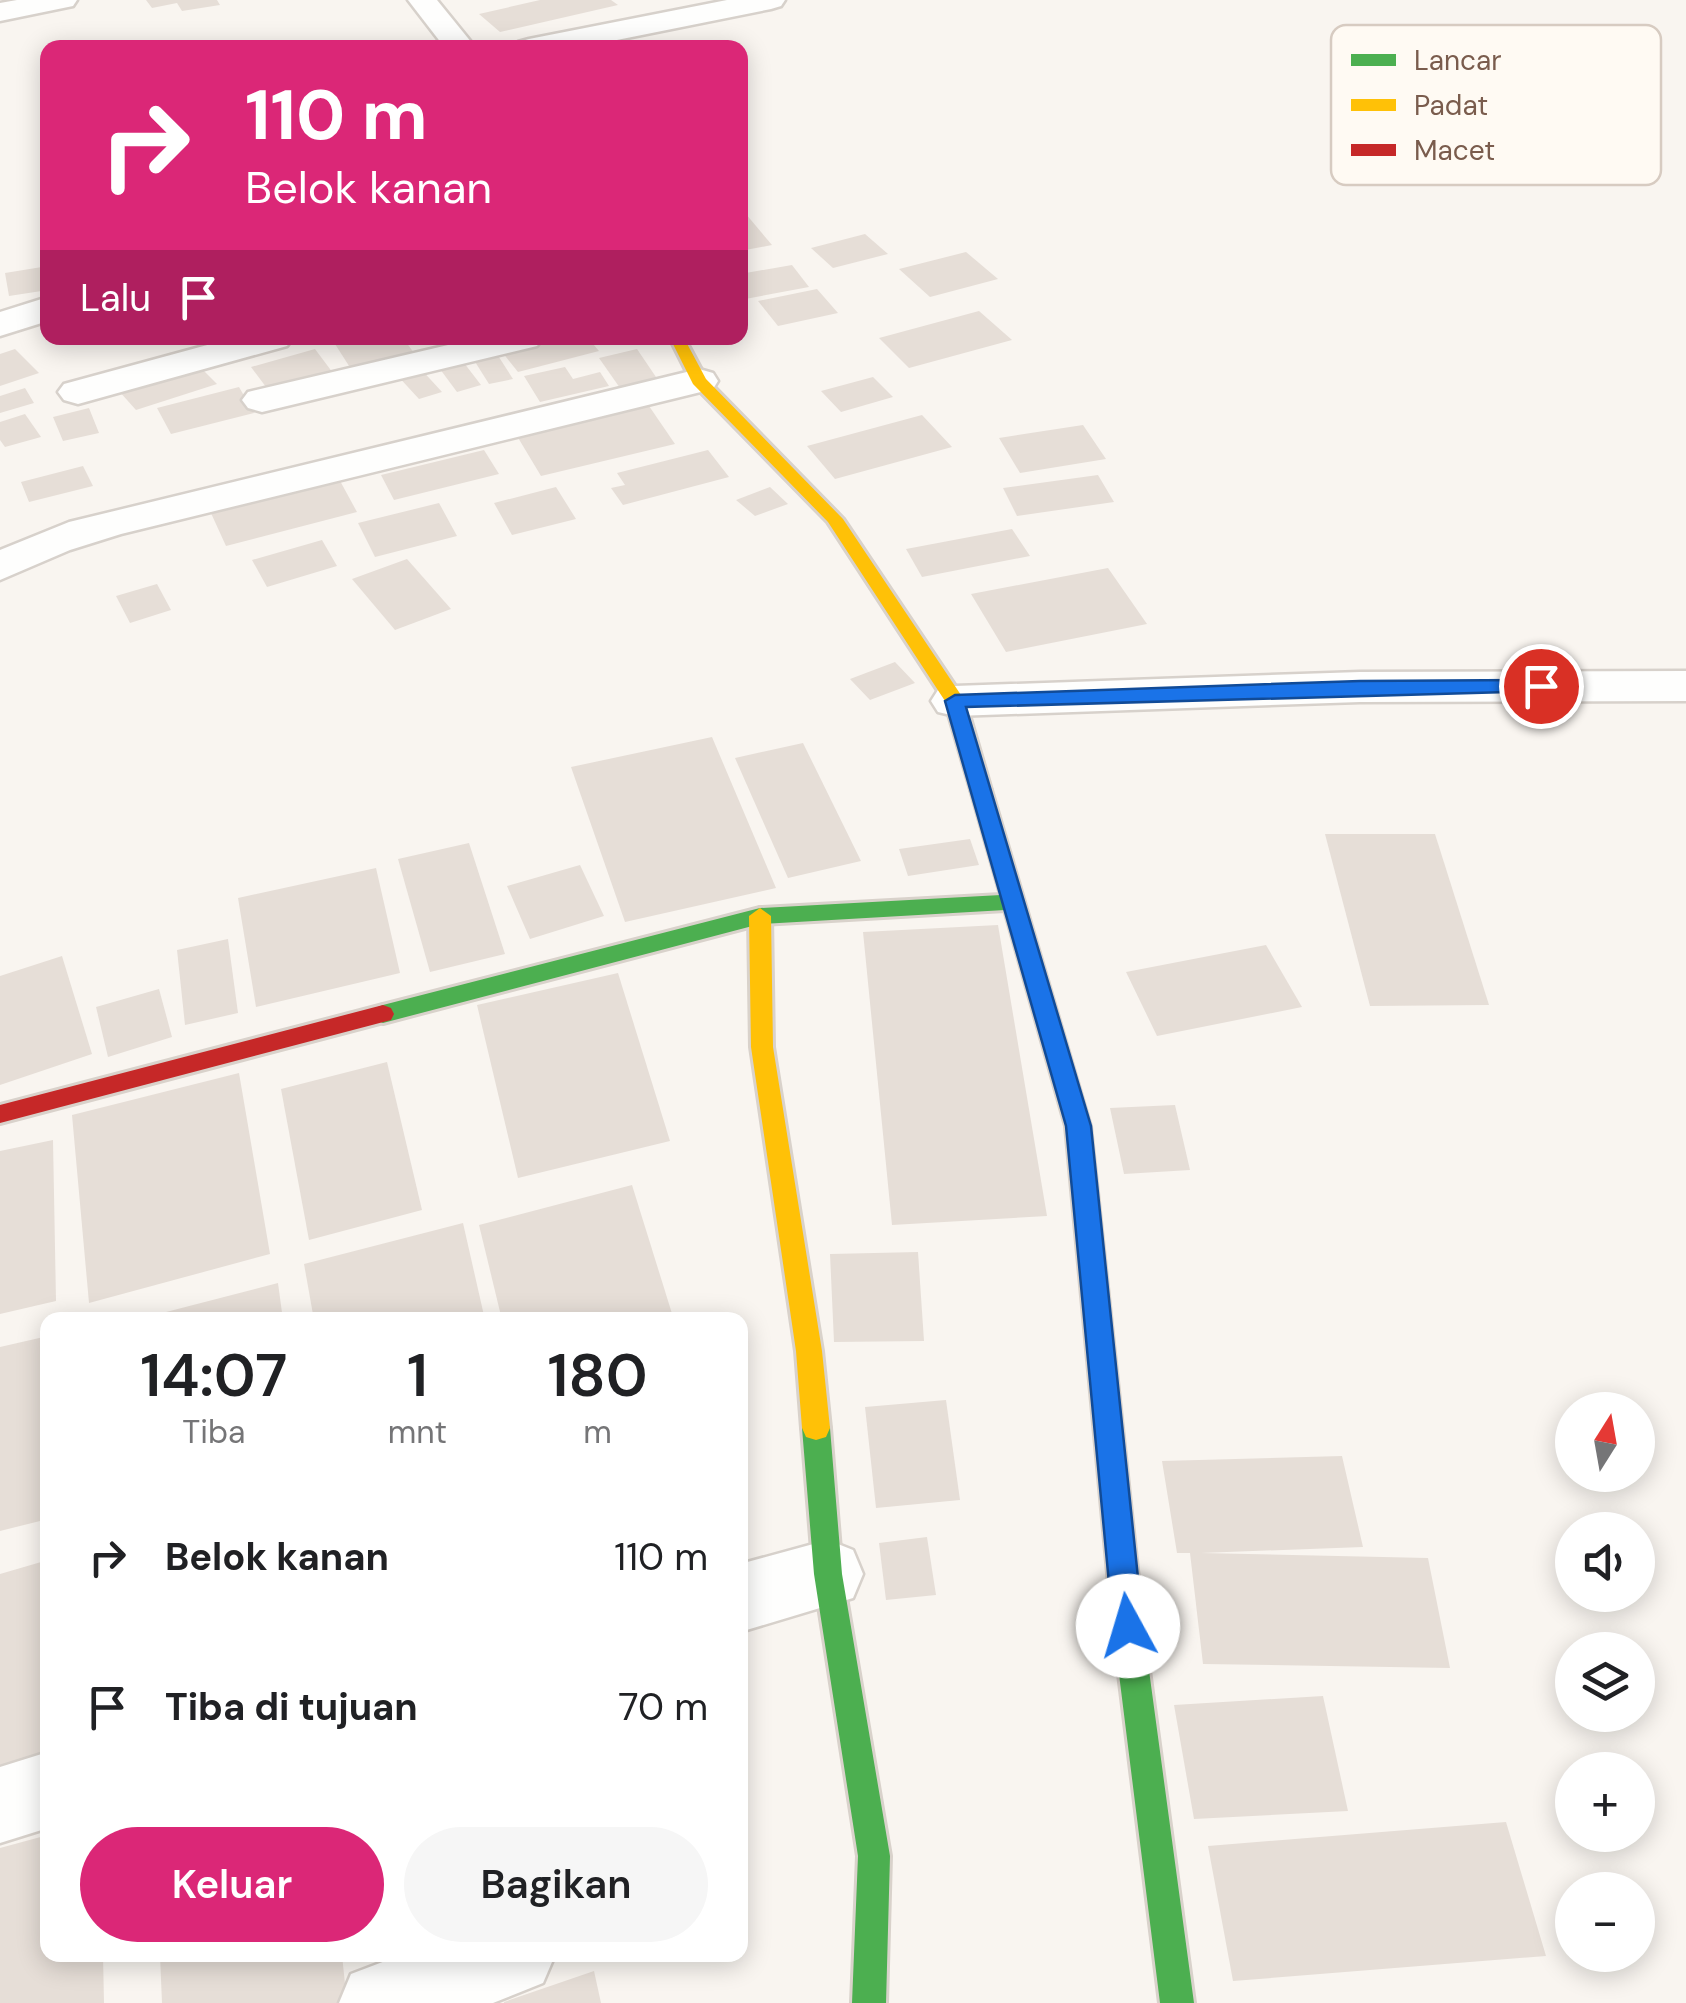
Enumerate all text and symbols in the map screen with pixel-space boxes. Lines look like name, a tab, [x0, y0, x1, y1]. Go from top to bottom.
legend	[1331, 25, 1661, 185]
text: Lancar	[1414, 42, 1502, 79]
text: 110 m	[245, 70, 428, 161]
icon: right	[80, 80, 210, 210]
text: Padat	[1414, 87, 1488, 124]
text: Macet	[1414, 132, 1495, 169]
text: Belok kanan	[245, 158, 492, 217]
icon: arrive	[171, 270, 226, 325]
text: Lalu	[80, 273, 151, 323]
pin	[1499, 644, 1584, 729]
icon: arrive	[1514, 659, 1569, 714]
text: 14:07	[140, 1336, 287, 1415]
text: 1	[407, 1336, 428, 1415]
text: 180	[547, 1336, 648, 1415]
north arrow	[1555, 1392, 1655, 1492]
map controls	[1555, 1392, 1655, 1972]
text: Tiba	[182, 1411, 245, 1453]
text: mnt	[388, 1411, 447, 1453]
text: m	[583, 1411, 612, 1453]
button: sound	[1555, 1512, 1655, 1612]
icon: right	[80, 1530, 135, 1585]
text: Belok kanan	[165, 1532, 389, 1582]
text: 110 m	[614, 1532, 708, 1582]
position arrow	[1076, 1574, 1180, 1678]
button: layers	[1555, 1632, 1655, 1732]
icon: arrive	[80, 1680, 135, 1735]
text: Tiba di tujuan	[165, 1682, 418, 1732]
text: 70 m	[618, 1682, 708, 1732]
button: +	[1555, 1752, 1655, 1852]
button: Keluar	[80, 1827, 384, 1942]
button: Bagikan	[404, 1827, 708, 1942]
button: −	[1555, 1872, 1655, 1972]

